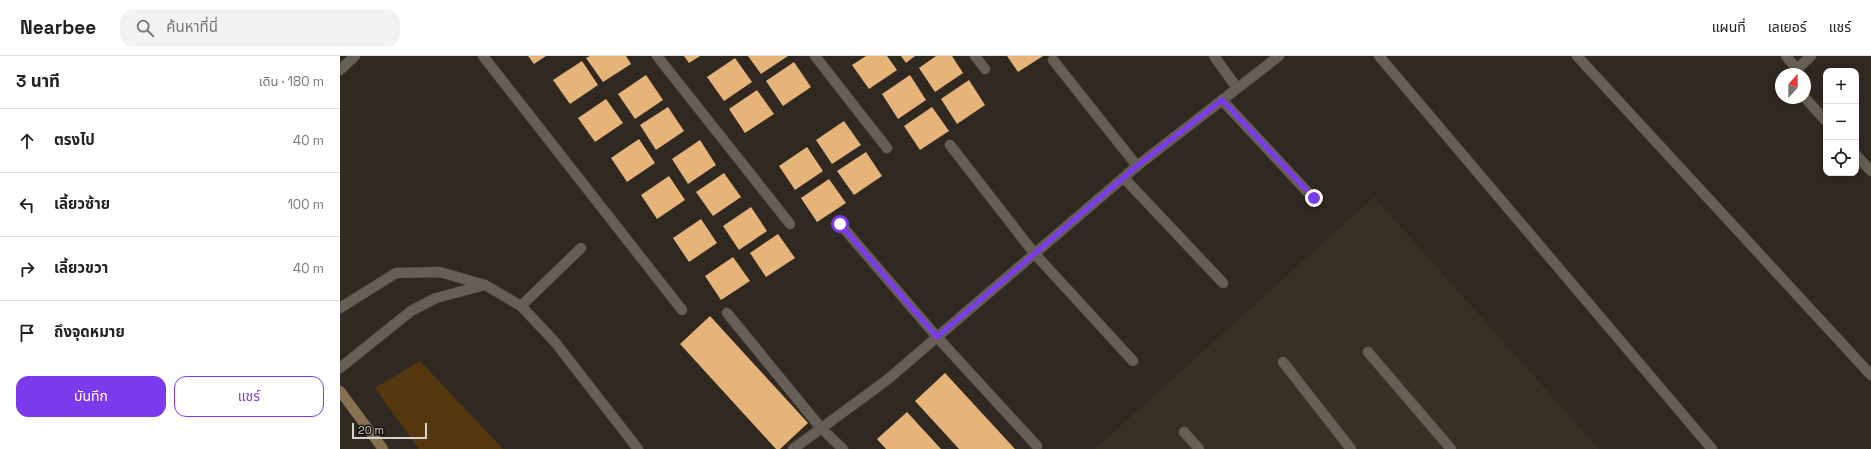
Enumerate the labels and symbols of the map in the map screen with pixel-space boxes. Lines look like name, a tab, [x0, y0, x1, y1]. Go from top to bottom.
north arrow	[1775, 68, 1811, 104]
route end	[1305, 189, 1323, 207]
route start	[831, 215, 849, 233]
scale bar	[352, 421, 427, 440]

